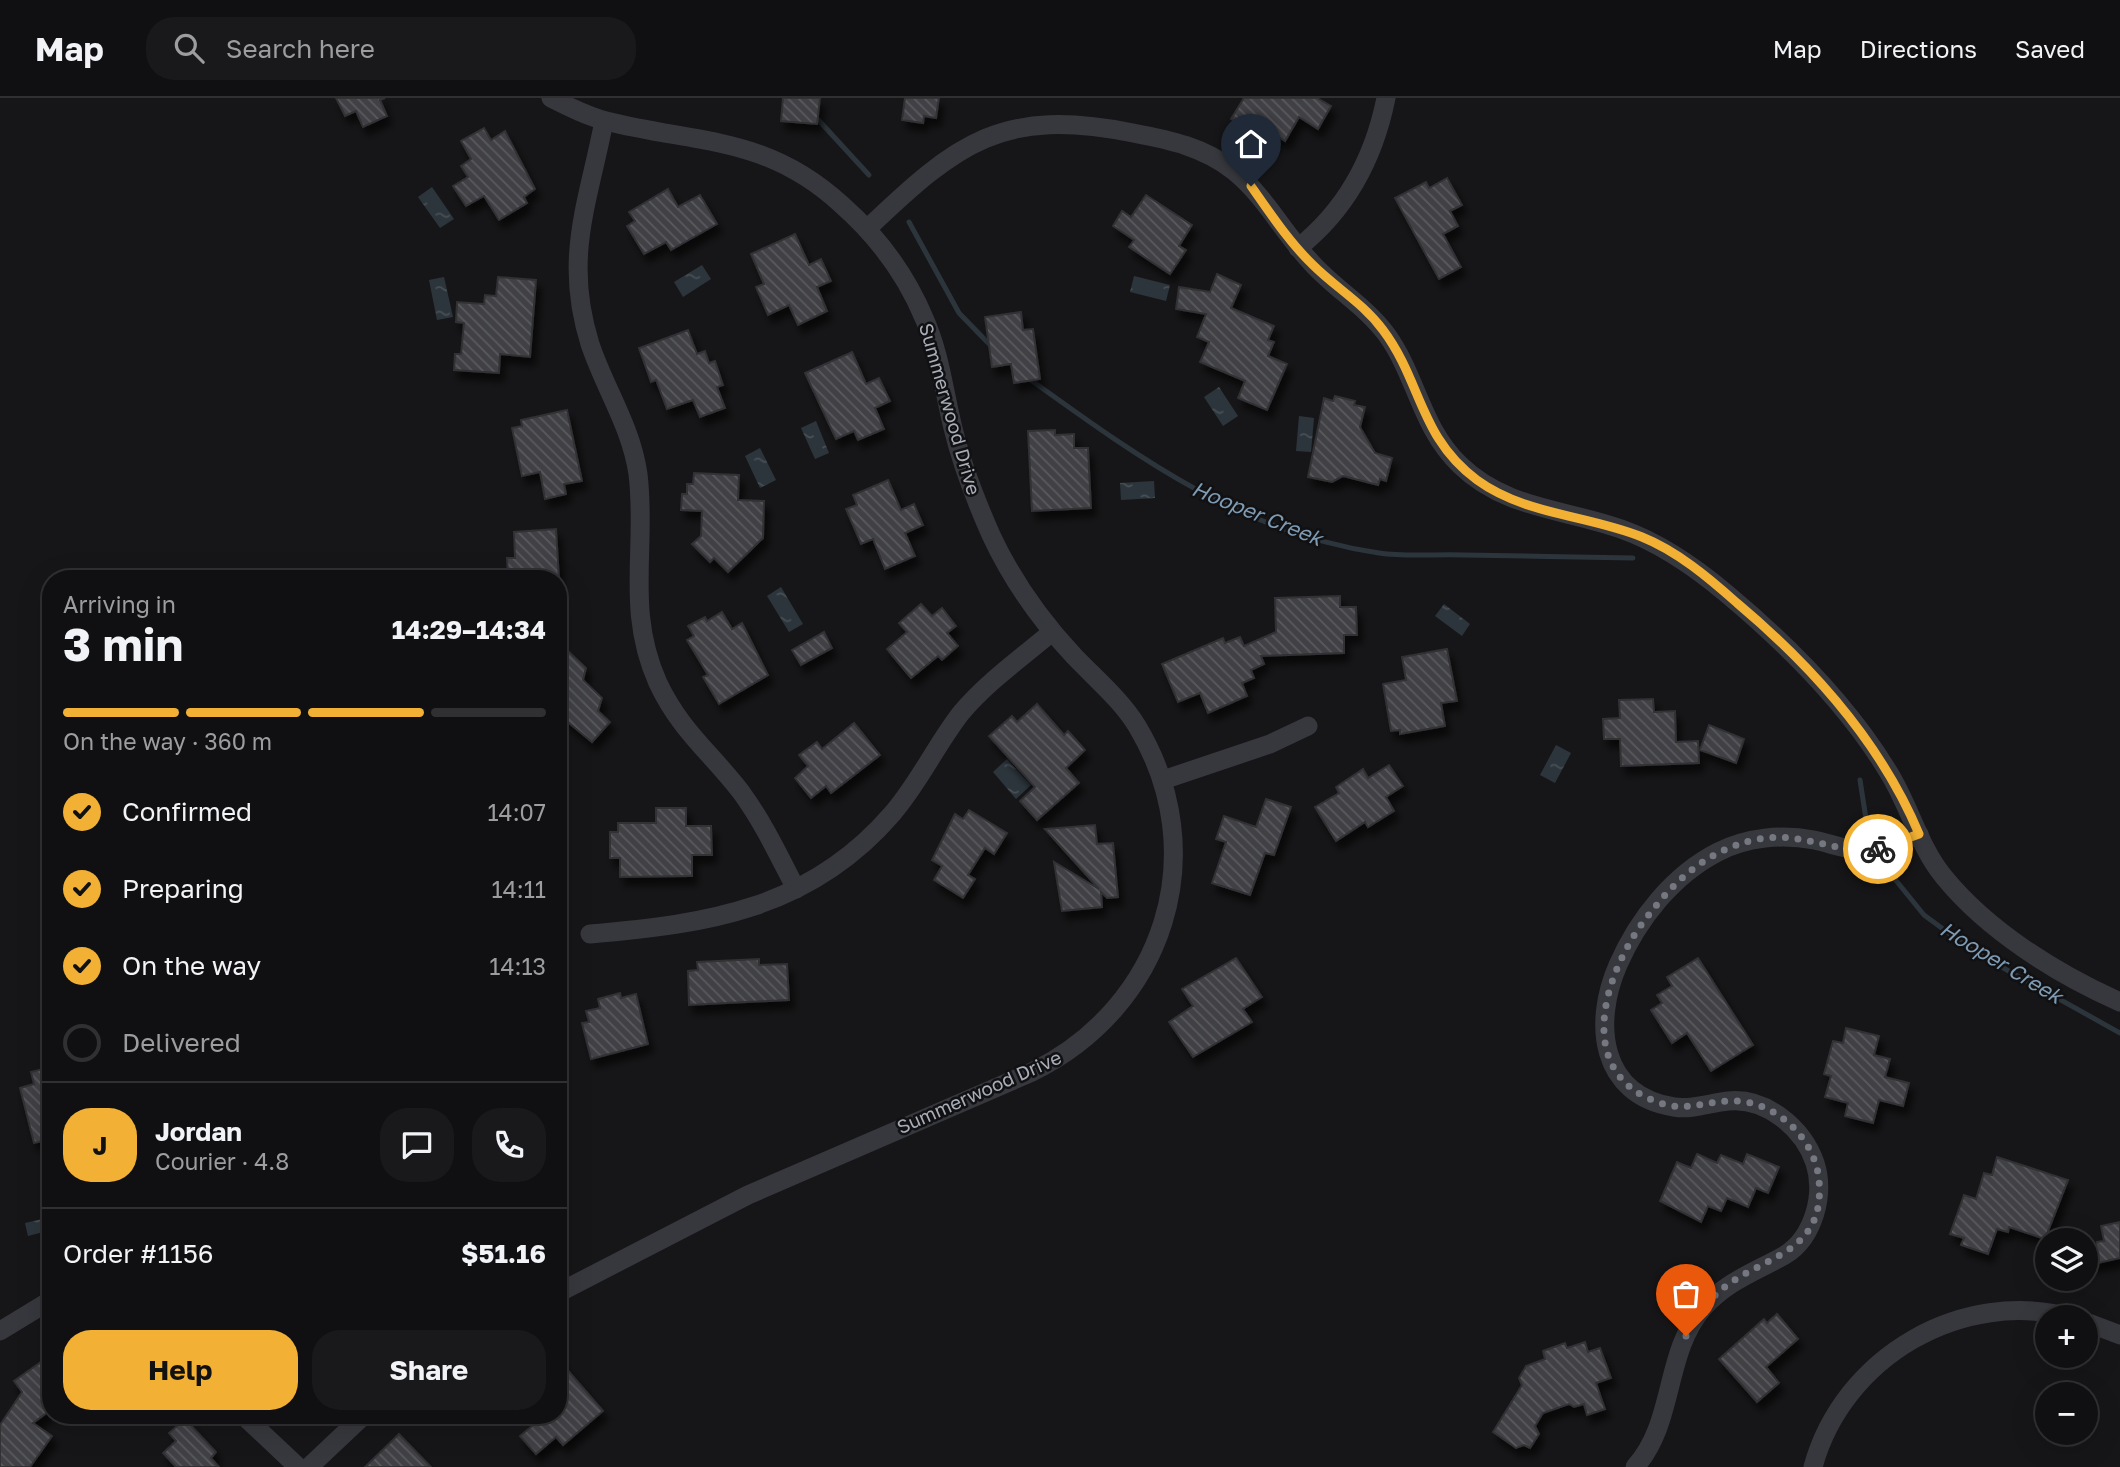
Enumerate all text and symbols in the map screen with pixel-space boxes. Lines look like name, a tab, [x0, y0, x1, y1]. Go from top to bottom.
search box	[146, 17, 636, 80]
text: Map	[35, 29, 104, 68]
icon: search	[170, 29, 208, 67]
text: Search here	[226, 33, 375, 64]
text: Map	[1773, 34, 1822, 63]
text: Directions	[1860, 34, 1977, 63]
text: Saved	[2015, 34, 2085, 63]
pin	[1221, 114, 1281, 186]
icon: home	[1232, 125, 1270, 163]
street label: Summerwood Drive	[915, 320, 986, 497]
water label: Hooper Creek	[1188, 475, 1328, 552]
text: Arriving in	[63, 590, 176, 618]
text: 14:29–14:34	[392, 614, 546, 645]
text: 3 min	[63, 616, 183, 671]
text: On the way · 360 m	[63, 727, 272, 755]
icon: check	[63, 793, 101, 831]
text: Confirmed	[122, 796, 252, 827]
text: 14:07	[487, 798, 546, 826]
courier	[1843, 814, 1913, 884]
icon: bike	[1859, 830, 1897, 868]
icon: check	[63, 870, 101, 908]
text: Preparing	[122, 873, 244, 904]
text: 14:11	[492, 875, 546, 903]
water label: Hooper Creek	[1936, 915, 2069, 1010]
icon: check	[63, 947, 101, 985]
text: On the way	[122, 950, 261, 981]
text: 14:13	[489, 952, 546, 980]
text: Delivered	[122, 1027, 241, 1058]
street label: Summerwood Drive	[893, 1045, 1065, 1138]
button: chat	[380, 1108, 454, 1182]
button: phone	[472, 1108, 546, 1182]
text: Jordan	[155, 1116, 242, 1147]
text: J	[93, 1130, 107, 1161]
text: Courier · 4.8	[155, 1147, 289, 1175]
map controls	[2035, 1228, 2098, 1445]
button: layers	[2035, 1228, 2098, 1291]
text: Order #1156	[63, 1238, 214, 1269]
text: $51.16	[461, 1238, 546, 1269]
pin	[1656, 1264, 1716, 1336]
icon: bag	[1667, 1275, 1705, 1313]
button: +	[2035, 1305, 2098, 1368]
button: Help	[63, 1330, 298, 1410]
button: Share	[312, 1330, 546, 1410]
button: −	[2035, 1382, 2098, 1445]

